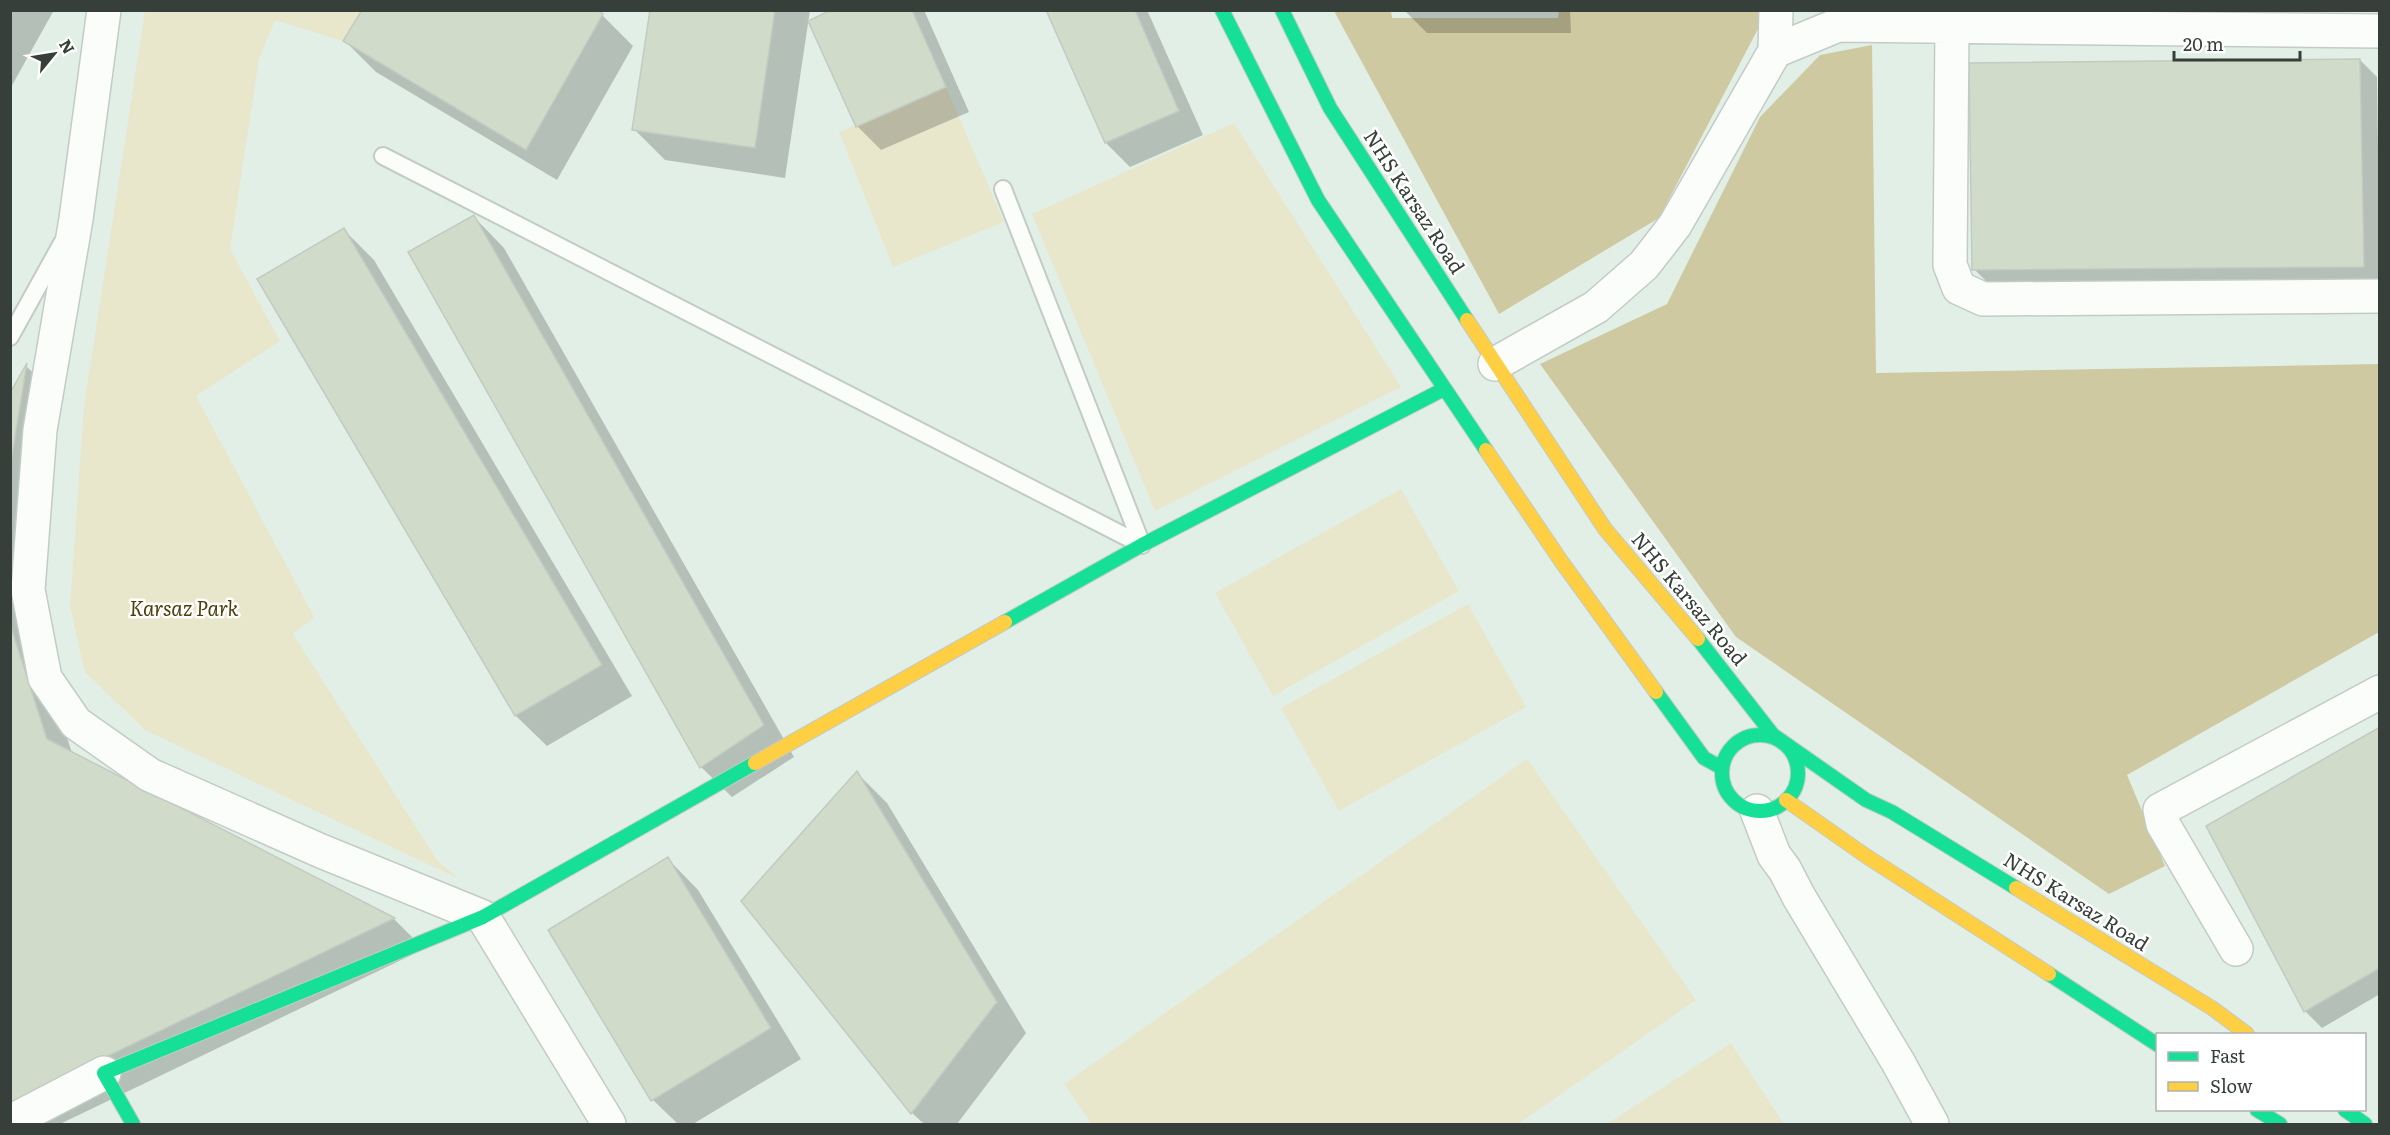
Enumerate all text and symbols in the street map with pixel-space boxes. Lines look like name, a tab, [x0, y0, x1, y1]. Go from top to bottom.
north arrow	[24, 24, 84, 84]
scale bar	[2174, 24, 2300, 62]
text: 20 m	[2183, 30, 2224, 57]
text: N	[54, 34, 82, 58]
street label: NHS Karsaz Road	[1358, 123, 1474, 279]
street label: NHS Karsaz Road	[1626, 524, 1755, 671]
park label: Karsaz Park	[130, 592, 238, 622]
street label: NHS Karsaz Road	[1999, 844, 2156, 957]
legend	[2156, 1033, 2366, 1111]
text: Fast	[2210, 1042, 2246, 1069]
text: Slow	[2210, 1072, 2253, 1099]

